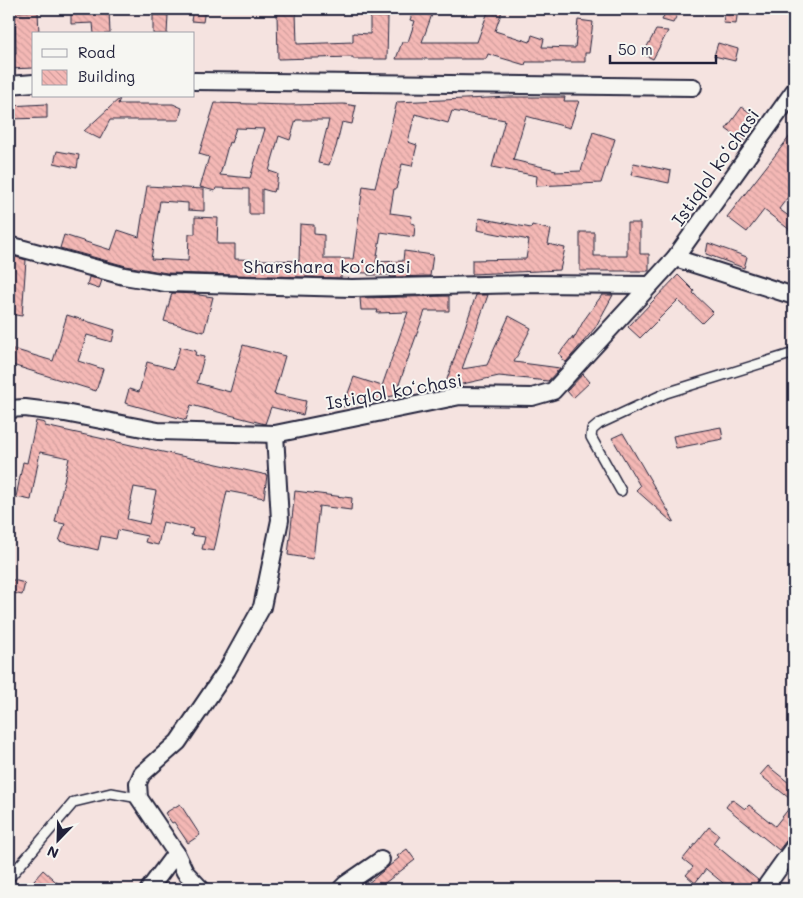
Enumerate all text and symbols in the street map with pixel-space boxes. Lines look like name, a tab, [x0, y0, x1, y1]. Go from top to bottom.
legend	[32, 32, 195, 98]
scale bar	[610, 32, 717, 64]
text: 50 m	[618, 39, 653, 59]
text: Road	[78, 42, 115, 62]
text: Building	[78, 66, 135, 86]
street label: Istiqlol koʻchasi	[666, 104, 764, 230]
street label: Sharshara koʻchasi	[243, 254, 411, 278]
street label: Istiqlol koʻchasi	[324, 367, 464, 415]
north arrow	[32, 816, 82, 866]
text: N	[44, 842, 61, 863]

